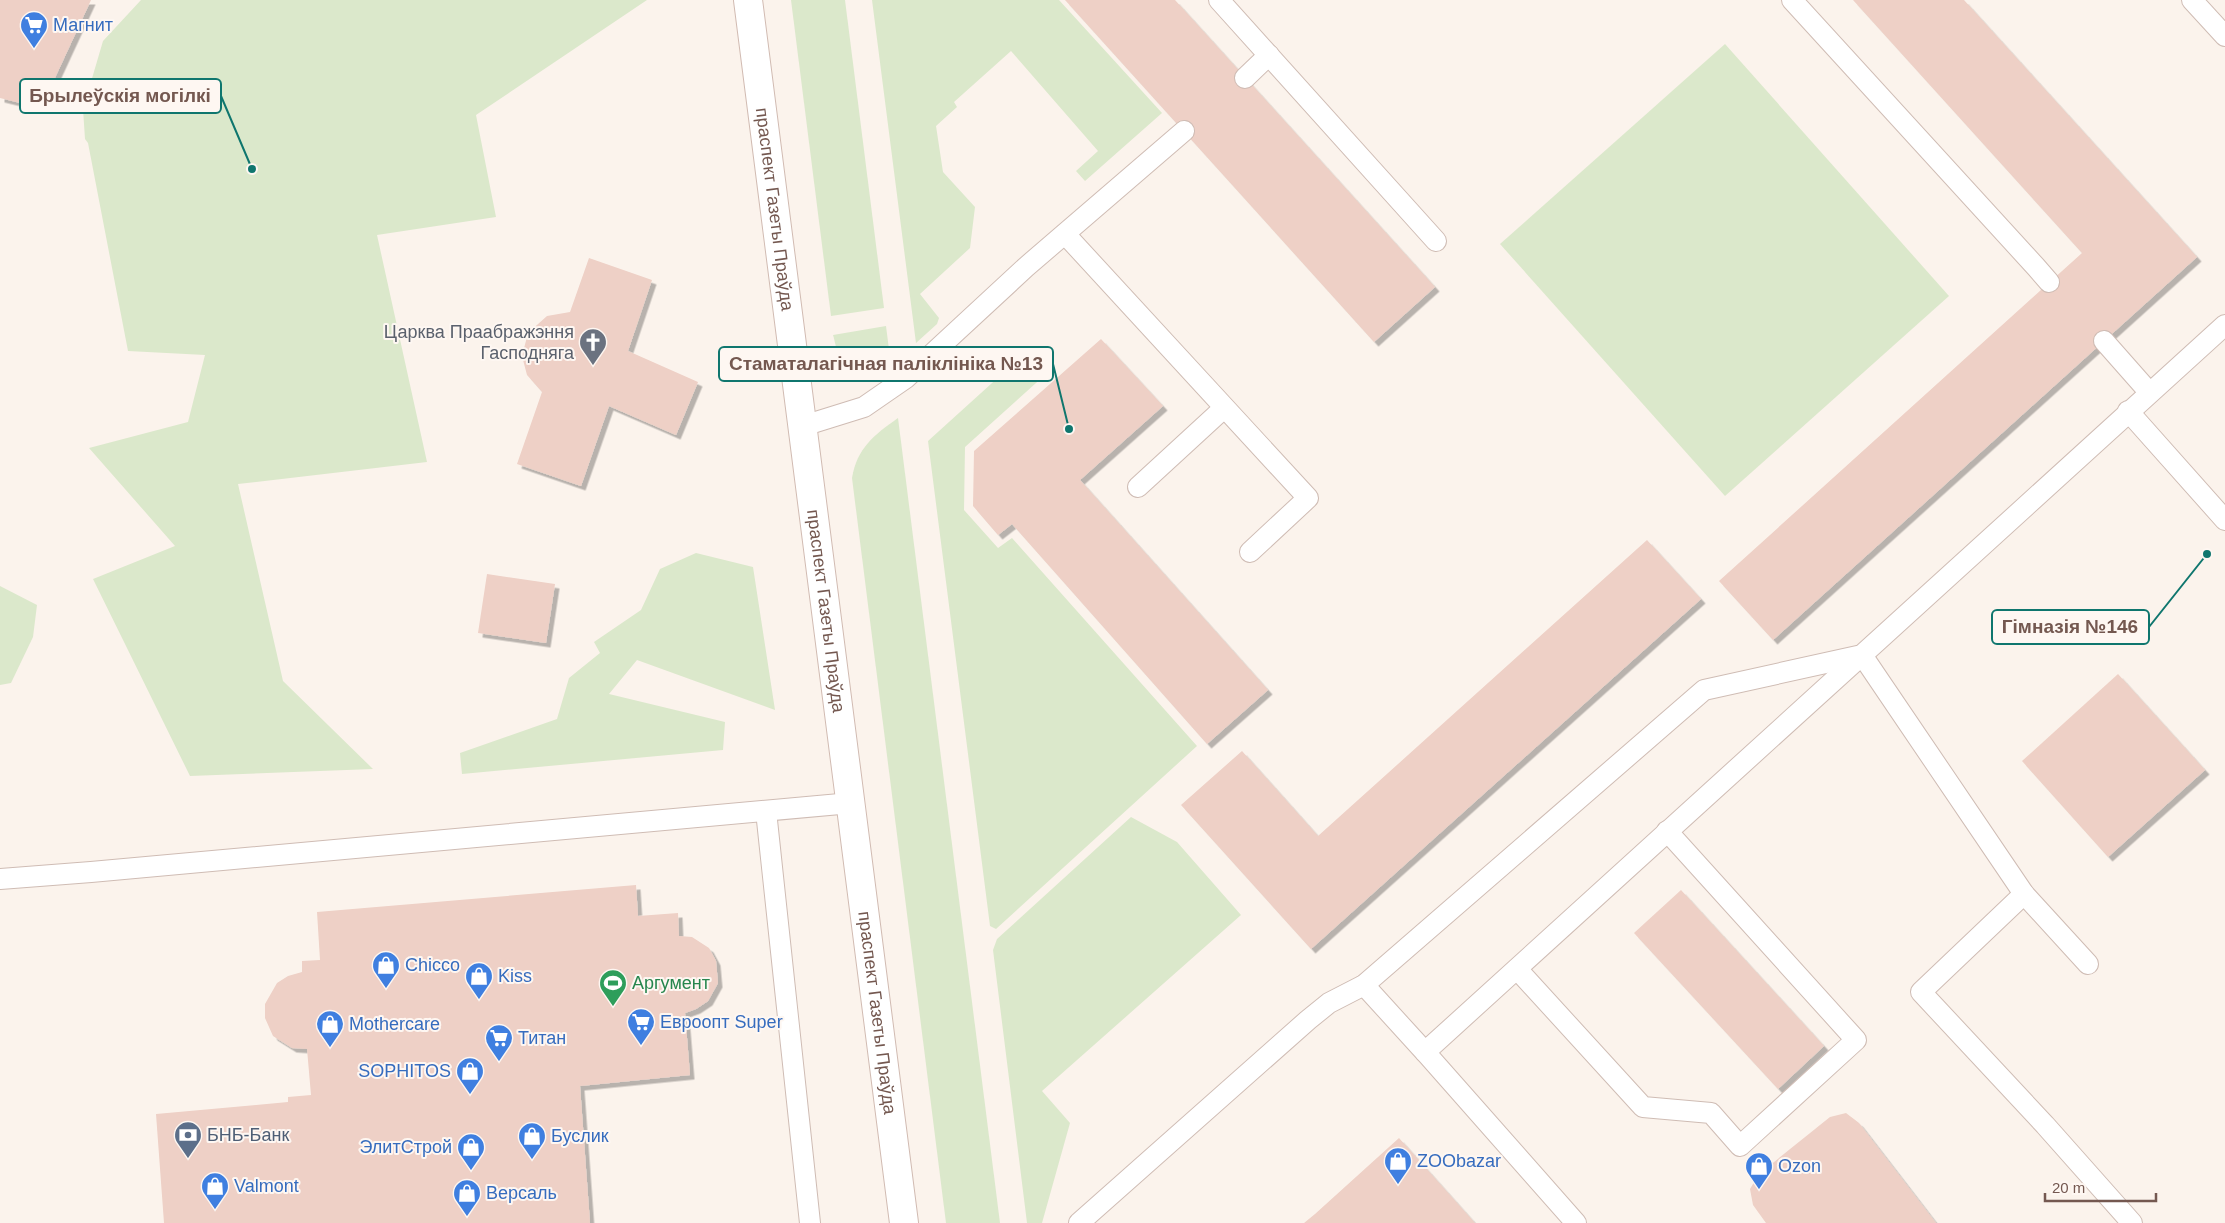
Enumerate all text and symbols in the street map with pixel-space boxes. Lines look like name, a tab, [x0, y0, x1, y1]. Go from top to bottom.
supermarket icon: Магнит	[19, 10, 49, 49]
place label: Магнит	[53, 15, 113, 35]
callout: Брылеўскія могілкі	[20, 79, 221, 113]
text: Брылеўскія могілкі	[29, 85, 211, 106]
street label: праспект Газеты Праўда	[752, 107, 798, 313]
place label: Царква Праабражэння Гасподняга	[384, 322, 575, 363]
church icon: Царква Праабражэння Гасподняга	[578, 327, 608, 366]
callout: Стаматалагічная паліклініка №13	[719, 347, 1053, 381]
text: Стаматалагічная паліклініка №13	[729, 353, 1043, 374]
street label: праспект Газеты Праўда	[803, 508, 849, 715]
callout: Гімназія №146	[1992, 610, 2149, 644]
text: Гімназія №146	[2002, 616, 2138, 637]
street label: праспект Газеты Праўда	[854, 910, 900, 1117]
shop icon: Сhicco	[371, 950, 401, 989]
place label: Сhicco	[405, 955, 460, 975]
shop icon: Kiss	[464, 961, 494, 1000]
place label: Kiss	[498, 966, 532, 986]
sports icon: Аргумент	[598, 968, 628, 1007]
place label: Аргумент	[632, 973, 710, 993]
supermarket icon: Евроопт Super	[626, 1007, 656, 1046]
shop icon: Mothercare	[315, 1009, 345, 1048]
place label: Евроопт Super	[660, 1012, 783, 1032]
place label: Mothercare	[349, 1014, 440, 1034]
supermarket icon: Титан	[484, 1023, 514, 1062]
place label: Титан	[518, 1028, 566, 1048]
shop icon: SOPHITOS	[455, 1056, 485, 1095]
place label: SOPHITOS	[358, 1061, 451, 1081]
bank icon: БНБ-Банк	[173, 1120, 203, 1159]
shop icon: Буслик	[517, 1121, 547, 1160]
place label: БНБ-Банк	[207, 1125, 289, 1145]
place label: Буслик	[551, 1126, 609, 1146]
shop icon: ЭлитСтрой	[456, 1132, 486, 1171]
place label: ЭлитСтрой	[360, 1137, 452, 1157]
shop icon: ZOObazar	[1383, 1146, 1413, 1185]
place label: ZOObazar	[1417, 1151, 1501, 1171]
shop icon: Ozon	[1744, 1151, 1774, 1190]
place label: Ozon	[1778, 1156, 1821, 1176]
scale bar	[2045, 1170, 2156, 1202]
shop icon: Valmont	[200, 1171, 230, 1210]
place label: Valmont	[234, 1176, 299, 1196]
shop icon: Версаль	[452, 1178, 482, 1217]
text: 20 m	[2052, 1179, 2085, 1196]
place label: Версаль	[486, 1183, 557, 1203]

